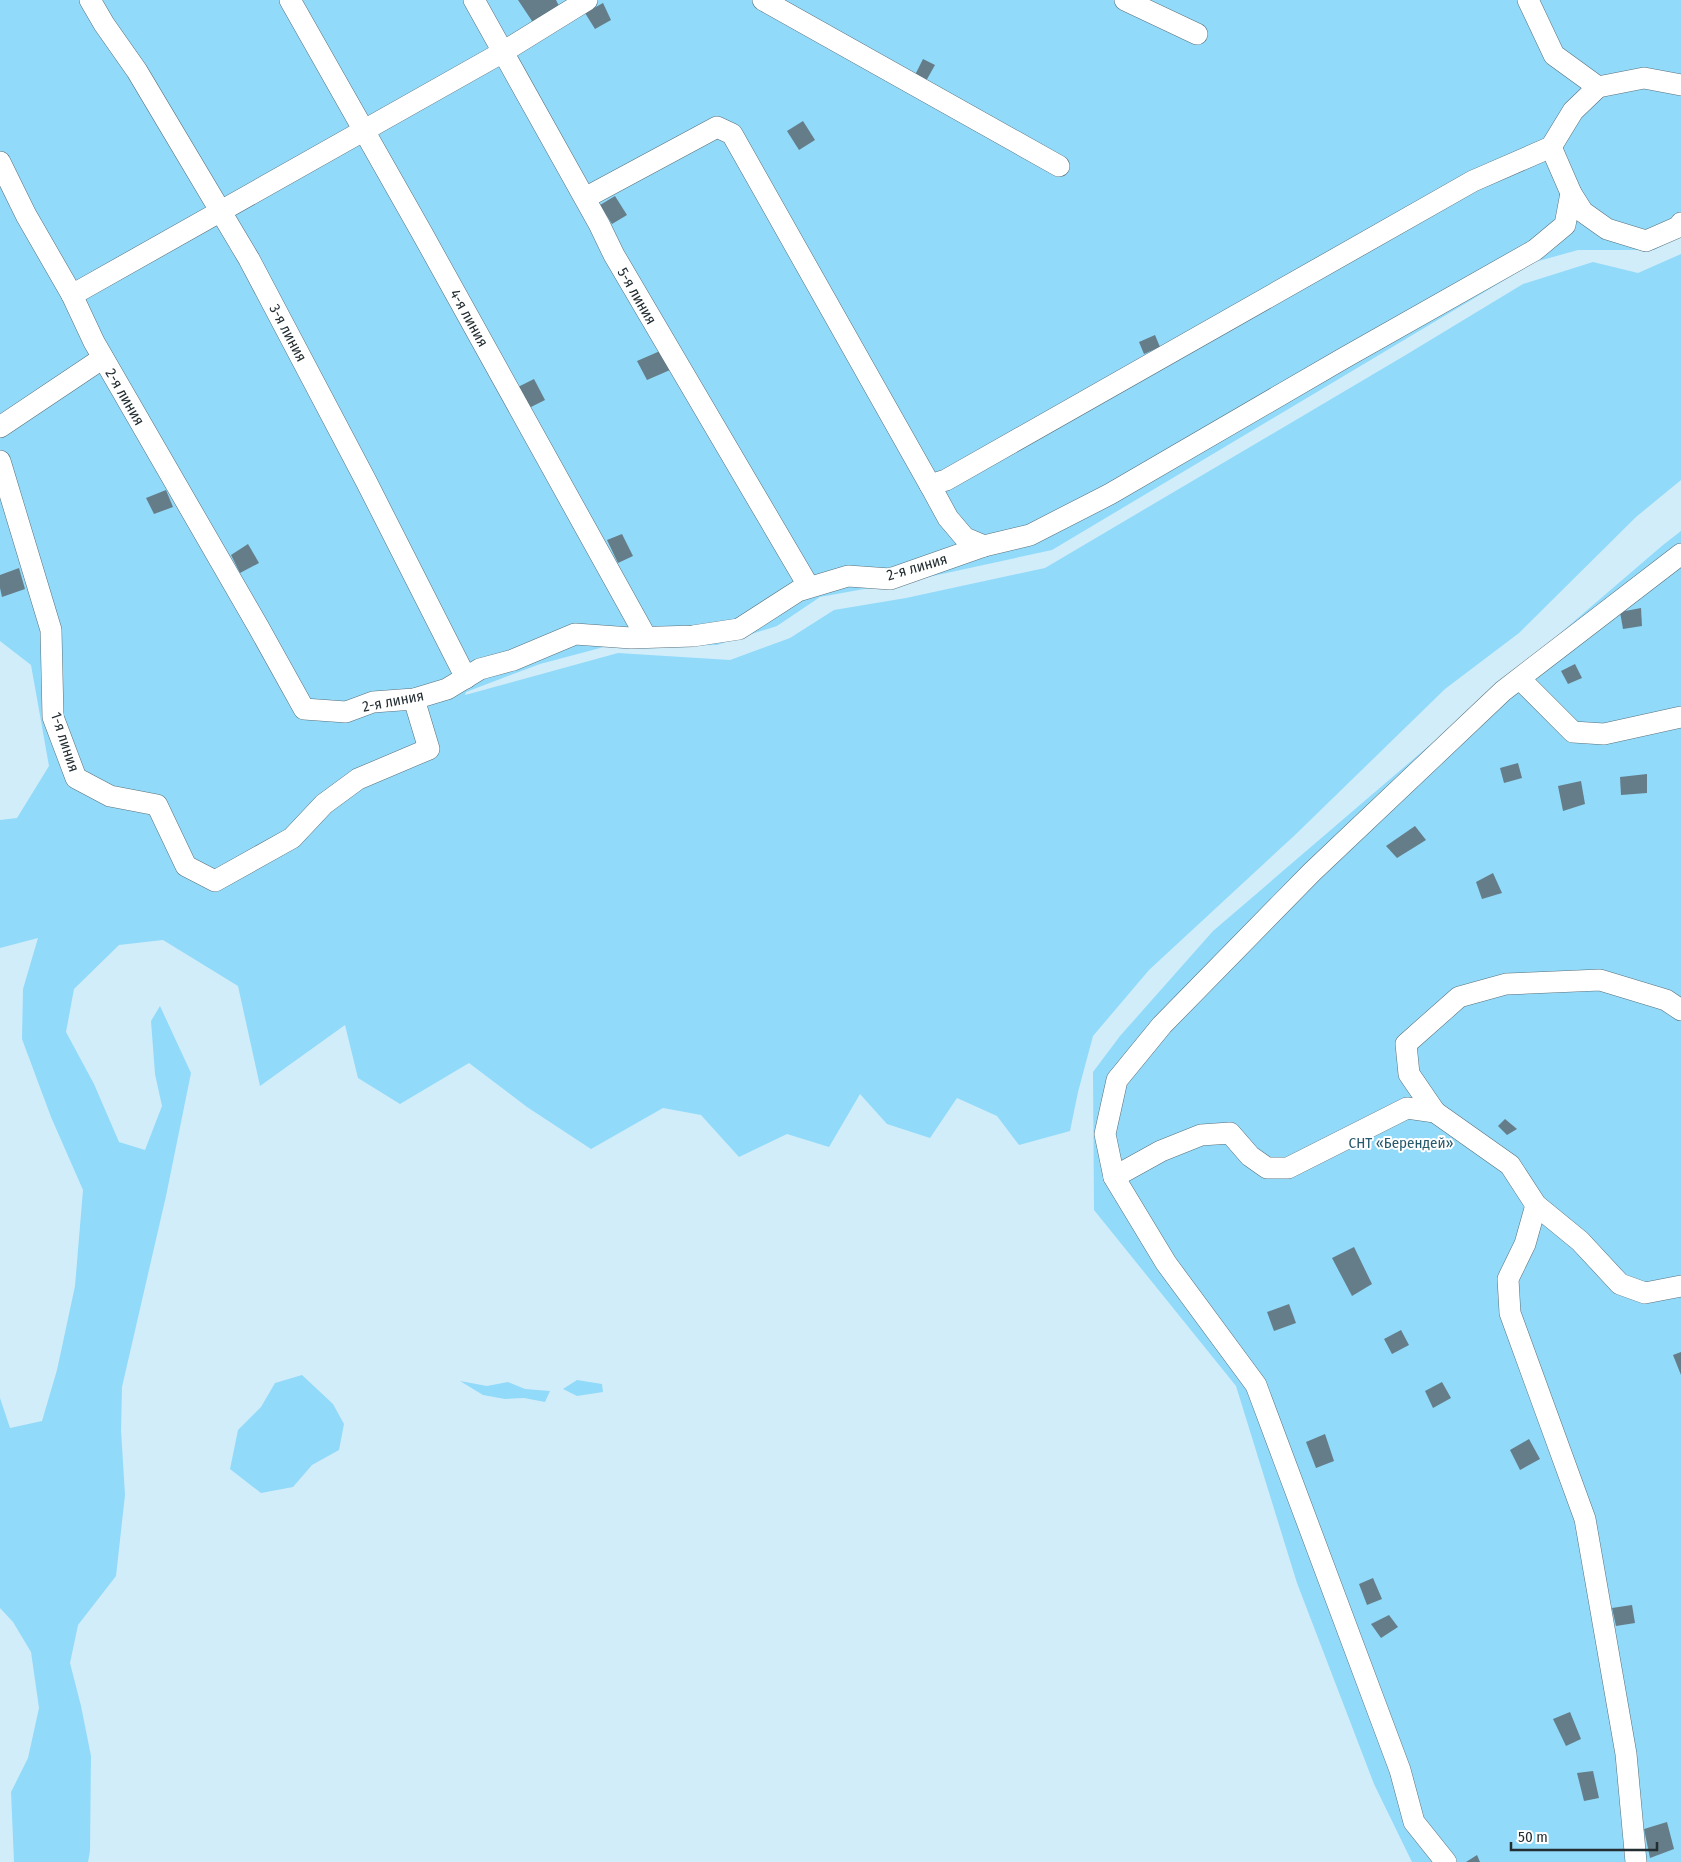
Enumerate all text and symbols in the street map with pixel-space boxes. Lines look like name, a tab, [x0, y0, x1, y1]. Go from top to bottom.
street label: 5-я линия	[614, 264, 660, 328]
street label: 4-я линия	[446, 286, 492, 350]
street label: 3-я линия	[265, 301, 311, 365]
street label: 2-я линия	[102, 366, 148, 428]
street label: 2-я линия	[885, 550, 949, 584]
street label: 2-я линия	[361, 686, 425, 716]
street label: 1-я линия	[47, 710, 83, 774]
park label: СНТ «Берендей»	[1349, 1134, 1453, 1152]
scale bar	[1511, 1820, 1657, 1852]
text: 50 m	[1518, 1828, 1548, 1846]

